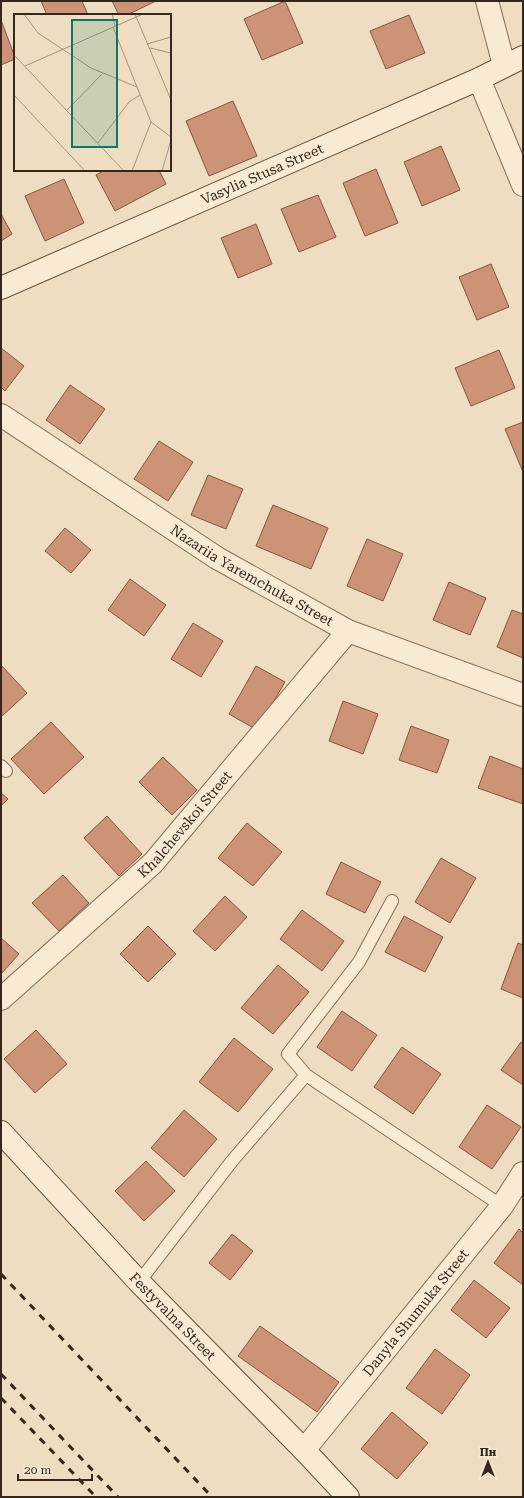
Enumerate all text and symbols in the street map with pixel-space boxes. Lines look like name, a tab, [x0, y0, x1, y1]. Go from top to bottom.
inset map	[14, 14, 171, 171]
street label: Vasylia Stusa Street	[199, 140, 326, 208]
street label: Nazariia Yaremchuka Street	[167, 521, 336, 629]
street label: Khalchevskoi Street	[134, 768, 235, 881]
street label: Danyla Shumuka Street	[359, 1246, 472, 1379]
street label: Festyvalna Street	[126, 1269, 219, 1363]
north arrow	[468, 1442, 508, 1482]
text: Пн	[480, 1446, 497, 1459]
scale bar	[18, 1456, 92, 1482]
text: 20 m	[24, 1463, 51, 1477]

